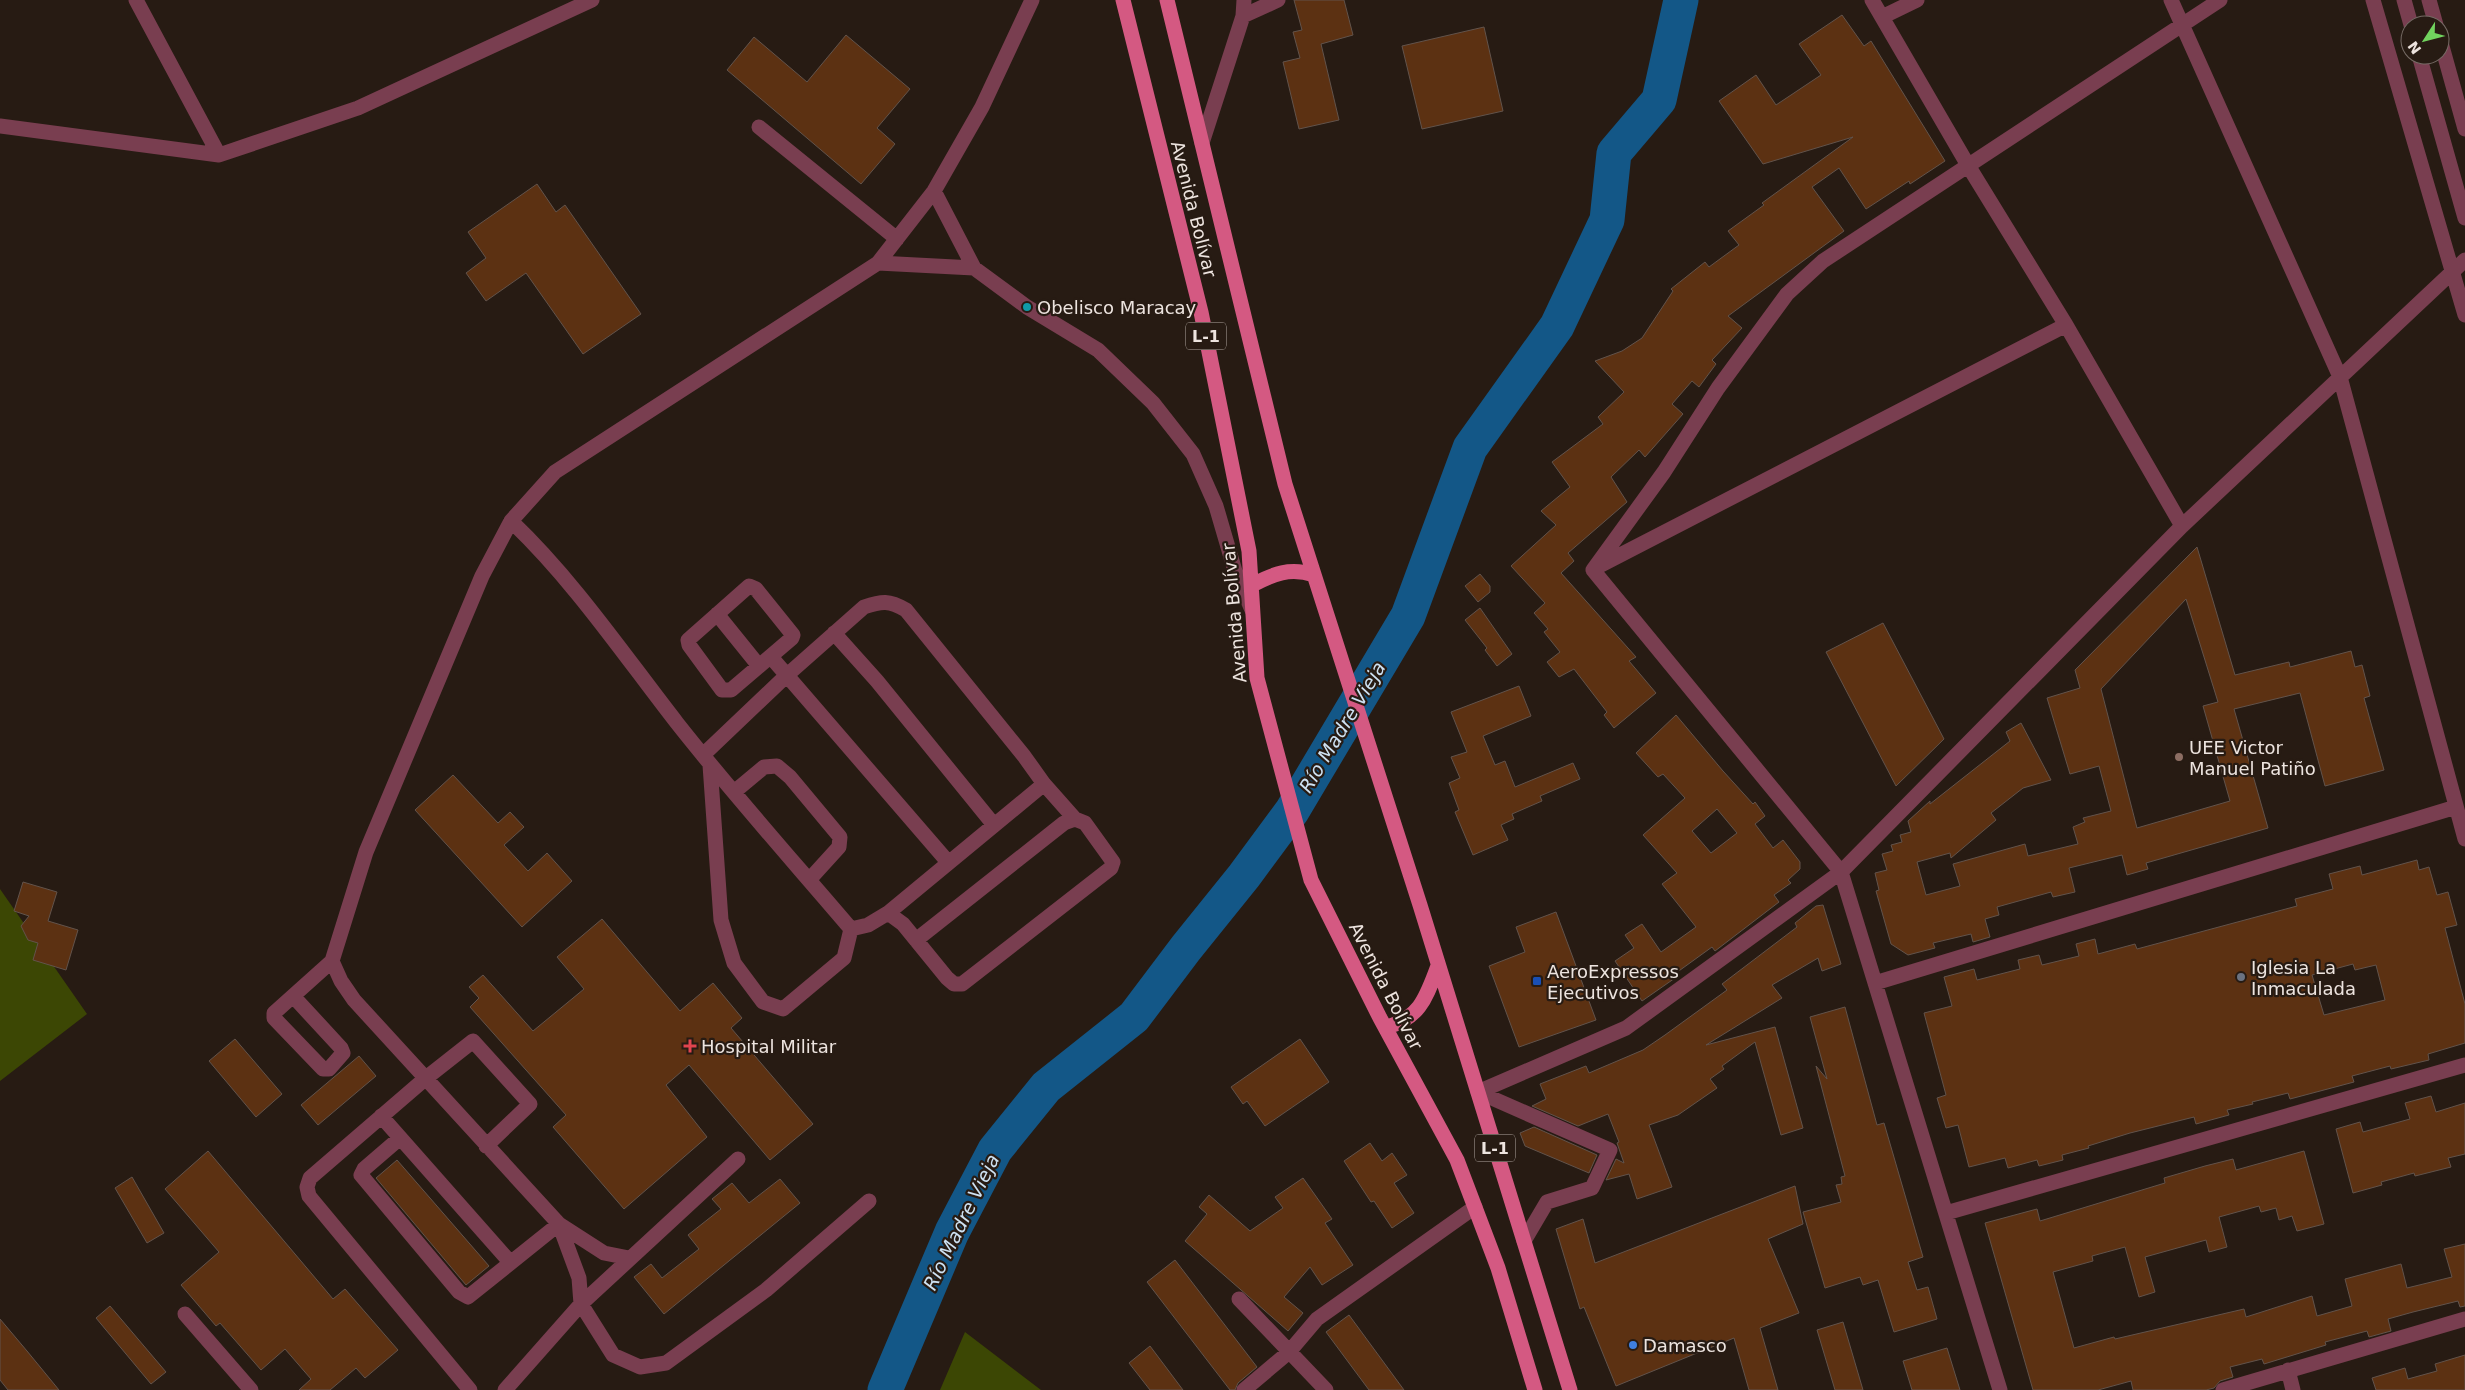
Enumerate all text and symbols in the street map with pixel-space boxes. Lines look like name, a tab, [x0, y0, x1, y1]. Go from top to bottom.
north arrow	[2400, 15, 2450, 65]
text: N	[2405, 38, 2424, 57]
street label: Avenida Bolívar	[1167, 139, 1221, 280]
place label: Obelisco Maracay	[1037, 297, 1197, 318]
marker: Obelisco Maracay	[1021, 301, 1033, 313]
road number: L-1	[1186, 322, 1226, 350]
street label: Avenida Bolívar	[1217, 542, 1251, 684]
water label: Río Madre Vieja	[1294, 658, 1390, 796]
place label: UEE Victor Manuel Patiño	[2189, 737, 2316, 779]
marker: UEE Victor Manuel Patiño	[2173, 751, 2185, 763]
street label: Avenida Bolívar	[1345, 919, 1427, 1054]
place label: Iglesia La Inmaculada	[2251, 957, 2356, 999]
place label: AeroExpressos Ejecutivos	[1547, 961, 1679, 1003]
marker: Iglesia La Inmaculada	[2235, 971, 2247, 983]
marker: AeroExpressos Ejecutivos	[1531, 975, 1543, 987]
place label: Hospital Militar	[701, 1036, 837, 1057]
marker: Hospital Militar	[683, 1039, 697, 1053]
road number: L-1	[1475, 1134, 1515, 1162]
water label: Río Madre Vieja	[919, 1150, 1003, 1294]
place label: Damasco	[1643, 1335, 1727, 1356]
marker: Damasco	[1627, 1339, 1639, 1351]

